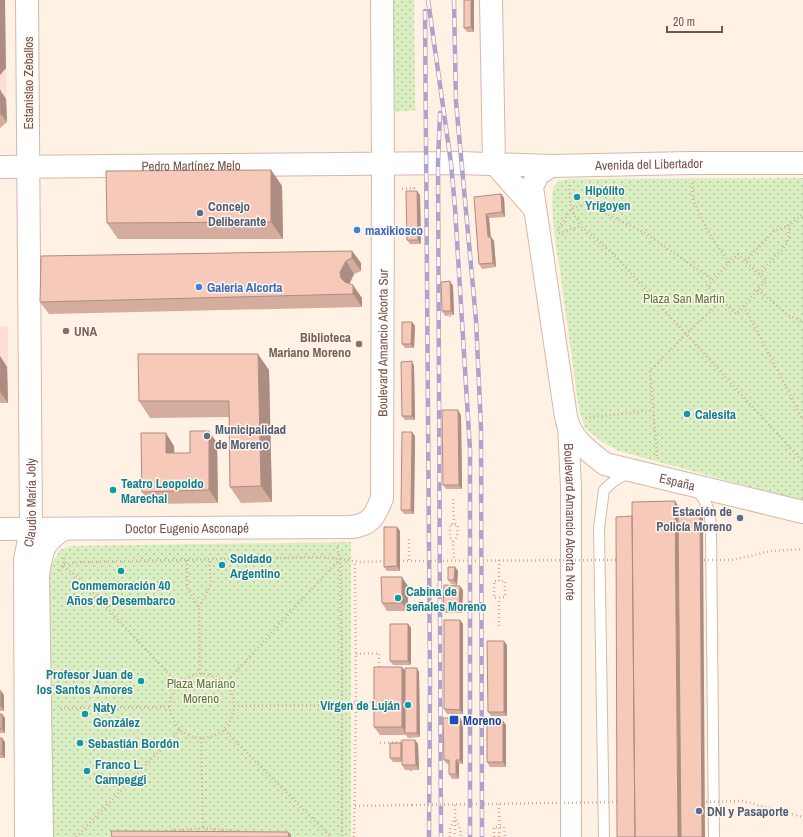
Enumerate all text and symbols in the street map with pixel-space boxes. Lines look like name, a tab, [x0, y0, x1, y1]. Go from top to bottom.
scale bar	[667, 8, 722, 34]
text: 20 m	[673, 14, 695, 30]
street label: Estanislao Zeballos	[20, 36, 37, 130]
street label: Avenida del Libertador	[594, 155, 703, 174]
street label: Pedro Martínez Melo	[141, 156, 241, 174]
place label: Hipólito Yrigoyen	[585, 182, 631, 214]
marker: Hipólito Yrigoyen	[572, 192, 582, 202]
place label: Concejo Deliberante	[208, 198, 266, 230]
marker: Concejo Deliberante	[195, 208, 205, 218]
place label: maxikiosco	[365, 222, 423, 239]
marker: maxikiosco	[352, 225, 362, 235]
street label: Boulevard Amancio Alcorta Sur	[374, 268, 391, 417]
place label: Galeria Alcorta	[207, 279, 283, 296]
marker: Galeria Alcorta	[194, 282, 204, 292]
park label: Plaza San Martín	[643, 290, 725, 307]
place label: UNA	[74, 323, 97, 340]
marker: UNA	[61, 326, 71, 336]
place label: Biblioteca Mariano Moreno	[269, 329, 351, 361]
marker: Biblioteca Mariano Moreno	[354, 339, 364, 349]
place label: Calesita	[695, 406, 736, 423]
marker: Calesita	[682, 409, 692, 419]
place label: Municipalidad de Moreno	[215, 421, 286, 453]
marker: Municipalidad de Moreno	[202, 431, 212, 441]
street label: Boulevard Amancio Alcorta Norte	[560, 443, 580, 601]
street label: Claudio María Joly	[19, 457, 40, 548]
street label: España	[658, 469, 697, 494]
place label: Teatro Leopoldo Marechal	[121, 475, 204, 507]
marker: Teatro Leopoldo Marechal	[108, 485, 118, 495]
place label: Estación de Policía Moreno	[656, 503, 732, 535]
marker: Estación de Policía Moreno	[735, 513, 745, 523]
street label: Doctor Eugenio Asconapé	[125, 519, 249, 537]
place label: Soldado Argentino	[230, 550, 280, 582]
marker: Soldado Argentino	[217, 560, 227, 570]
marker: Conmemoración 40 Años de Desembarco	[116, 566, 126, 576]
place label: Conmemoración 40 Años de Desembarco	[66, 577, 176, 609]
place label: Cabina de señales Moreno	[406, 583, 487, 615]
marker: Cabina de señales Moreno	[393, 593, 403, 603]
place label: Profesor Juan de los Santos Amores	[37, 666, 133, 698]
park label: Plaza Mariano Moreno	[167, 675, 235, 707]
marker: Profesor Juan de los Santos Amores	[136, 676, 146, 686]
place label: Vírgen de Luján	[320, 697, 400, 714]
place label: Naty González	[93, 699, 140, 731]
marker: Vírgen de Luján	[403, 700, 413, 710]
marker: Naty González	[80, 709, 90, 719]
place label: Moreno	[463, 712, 502, 729]
marker: Moreno	[448, 714, 460, 726]
place label: Sebastián Bordón	[88, 735, 179, 752]
marker: Sebastián Bordón	[75, 738, 85, 748]
place label: Franco L. Campeggi	[95, 756, 147, 788]
marker: Franco L. Campeggi	[82, 766, 92, 776]
place label: DNI y Pasaporte	[707, 803, 789, 820]
marker: DNI y Pasaporte	[694, 806, 704, 816]

